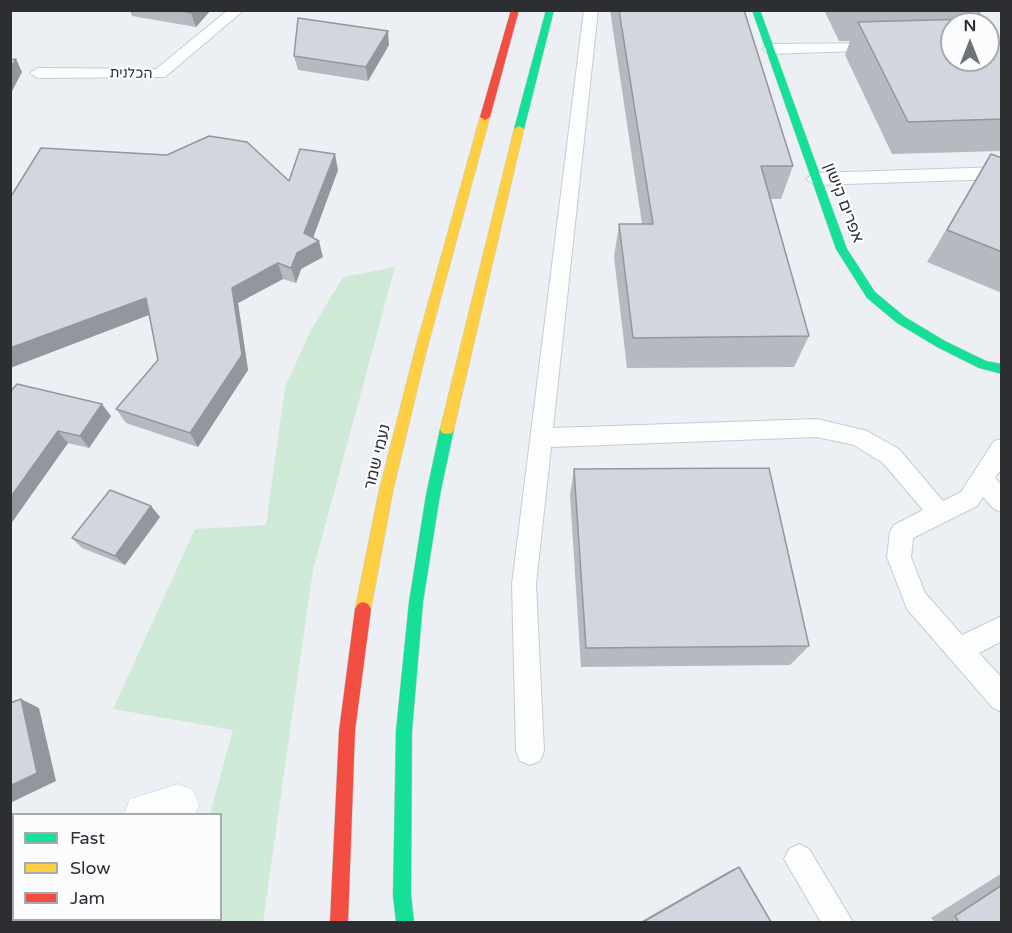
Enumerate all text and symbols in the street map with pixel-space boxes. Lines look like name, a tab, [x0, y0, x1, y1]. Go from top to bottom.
north arrow	[940, 12, 1000, 72]
text: N	[964, 16, 976, 36]
street label: הכלנית	[109, 65, 153, 83]
street label: אפרים קישון	[819, 160, 867, 246]
street label: נעמי שמר	[361, 422, 395, 492]
legend	[12, 813, 222, 921]
text: Fast	[70, 827, 105, 849]
text: Slow	[70, 857, 111, 879]
text: Jam	[70, 887, 105, 909]

